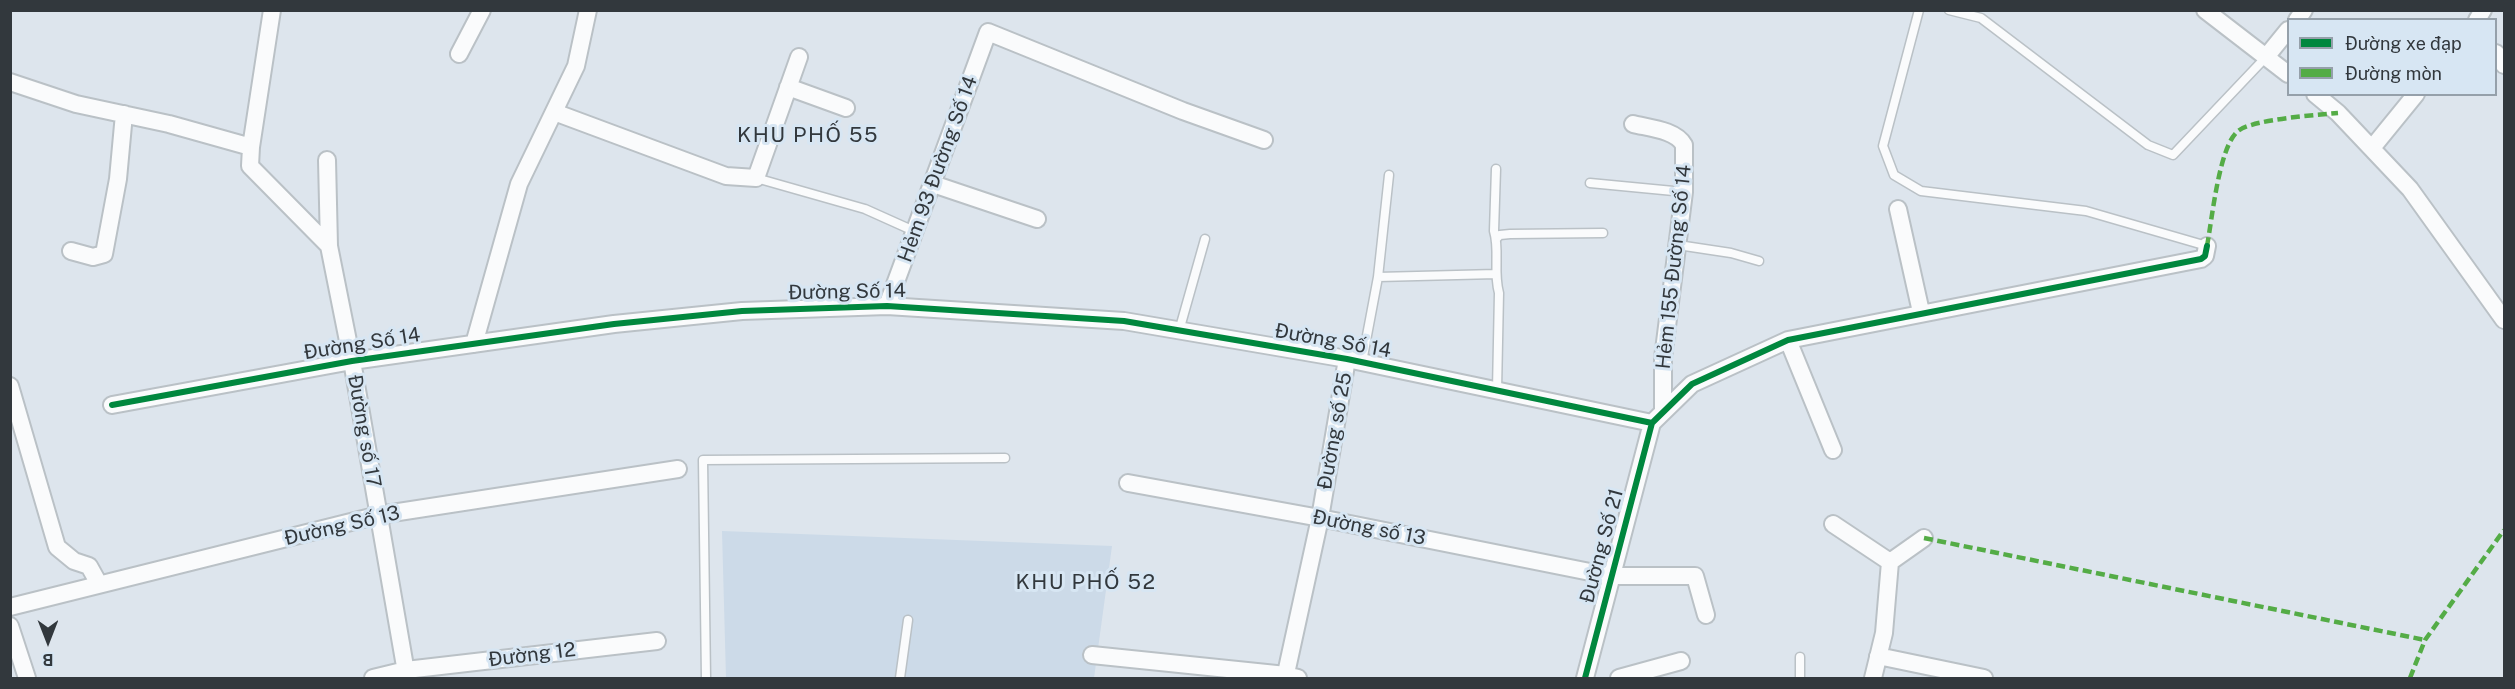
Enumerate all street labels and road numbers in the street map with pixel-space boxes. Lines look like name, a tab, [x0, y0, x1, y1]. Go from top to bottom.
street label: Hẻm 93 Đường Số 14	[893, 73, 983, 265]
street label: Hẻm 155 Đường Số 14	[1651, 164, 1697, 370]
street label: Đường Số 14	[788, 279, 906, 305]
street label: Đường Số 14	[1273, 319, 1393, 363]
street label: Đường Số 14	[302, 323, 422, 365]
street label: Đường số 25	[1313, 370, 1357, 492]
street label: Đường số 17	[342, 373, 386, 489]
street label: Đường Số 21	[1575, 486, 1629, 606]
street label: Đường Số 13	[282, 501, 402, 551]
street label: Đường số 13	[1310, 505, 1428, 551]
street label: Đường 12	[487, 638, 577, 672]

